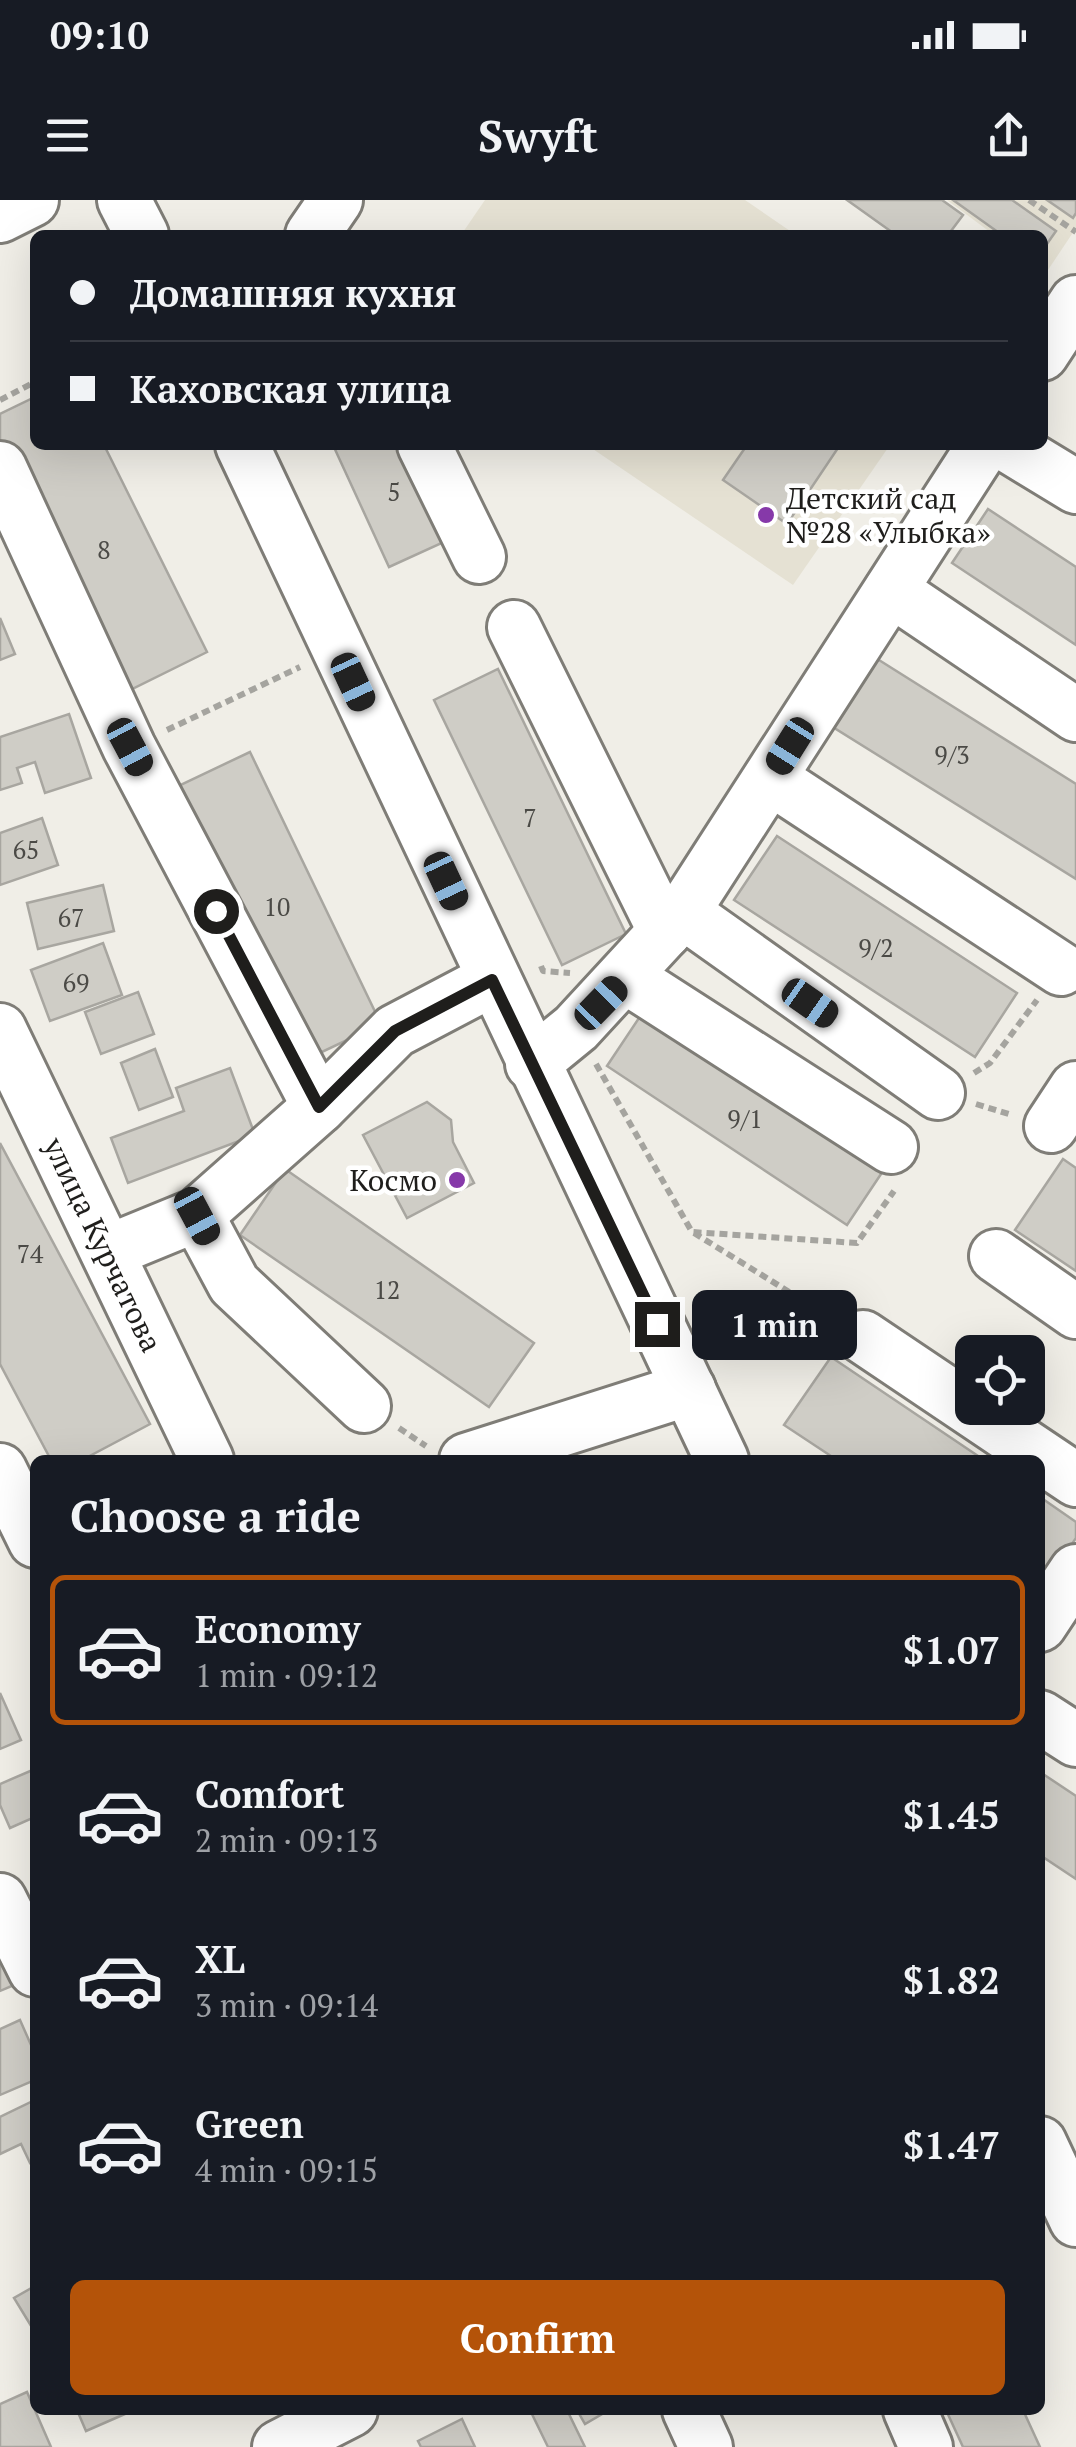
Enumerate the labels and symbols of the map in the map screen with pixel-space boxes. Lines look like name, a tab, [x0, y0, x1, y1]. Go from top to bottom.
house number: 5	[387, 475, 401, 508]
place label: Детский сад №28 «Улыбка»	[786, 478, 991, 552]
marker: Детский сад №28 «Улыбка»	[755, 504, 777, 526]
house number: 8	[97, 533, 111, 566]
car	[327, 648, 379, 716]
car	[103, 713, 157, 781]
car	[761, 713, 819, 779]
house number: 9/3	[934, 738, 970, 771]
house number: 7	[523, 801, 537, 834]
house number: 65	[13, 833, 39, 866]
car	[420, 847, 472, 915]
route start	[194, 889, 239, 934]
house number: 10	[264, 890, 290, 923]
house number: 67	[58, 901, 84, 934]
house number: 9/2	[858, 931, 894, 964]
house number: 69	[63, 966, 89, 999]
car	[569, 971, 633, 1035]
car	[777, 974, 843, 1032]
house number: 9/1	[727, 1102, 763, 1135]
street label: улица Курчатова	[34, 1130, 172, 1358]
place label: Космо	[350, 1160, 437, 1200]
marker: Космо	[446, 1169, 468, 1191]
car	[170, 1182, 224, 1250]
house number: 74	[17, 1237, 44, 1270]
house number: 12	[374, 1273, 400, 1306]
callout: 1 min	[692, 1289, 857, 1359]
route end	[635, 1302, 680, 1347]

